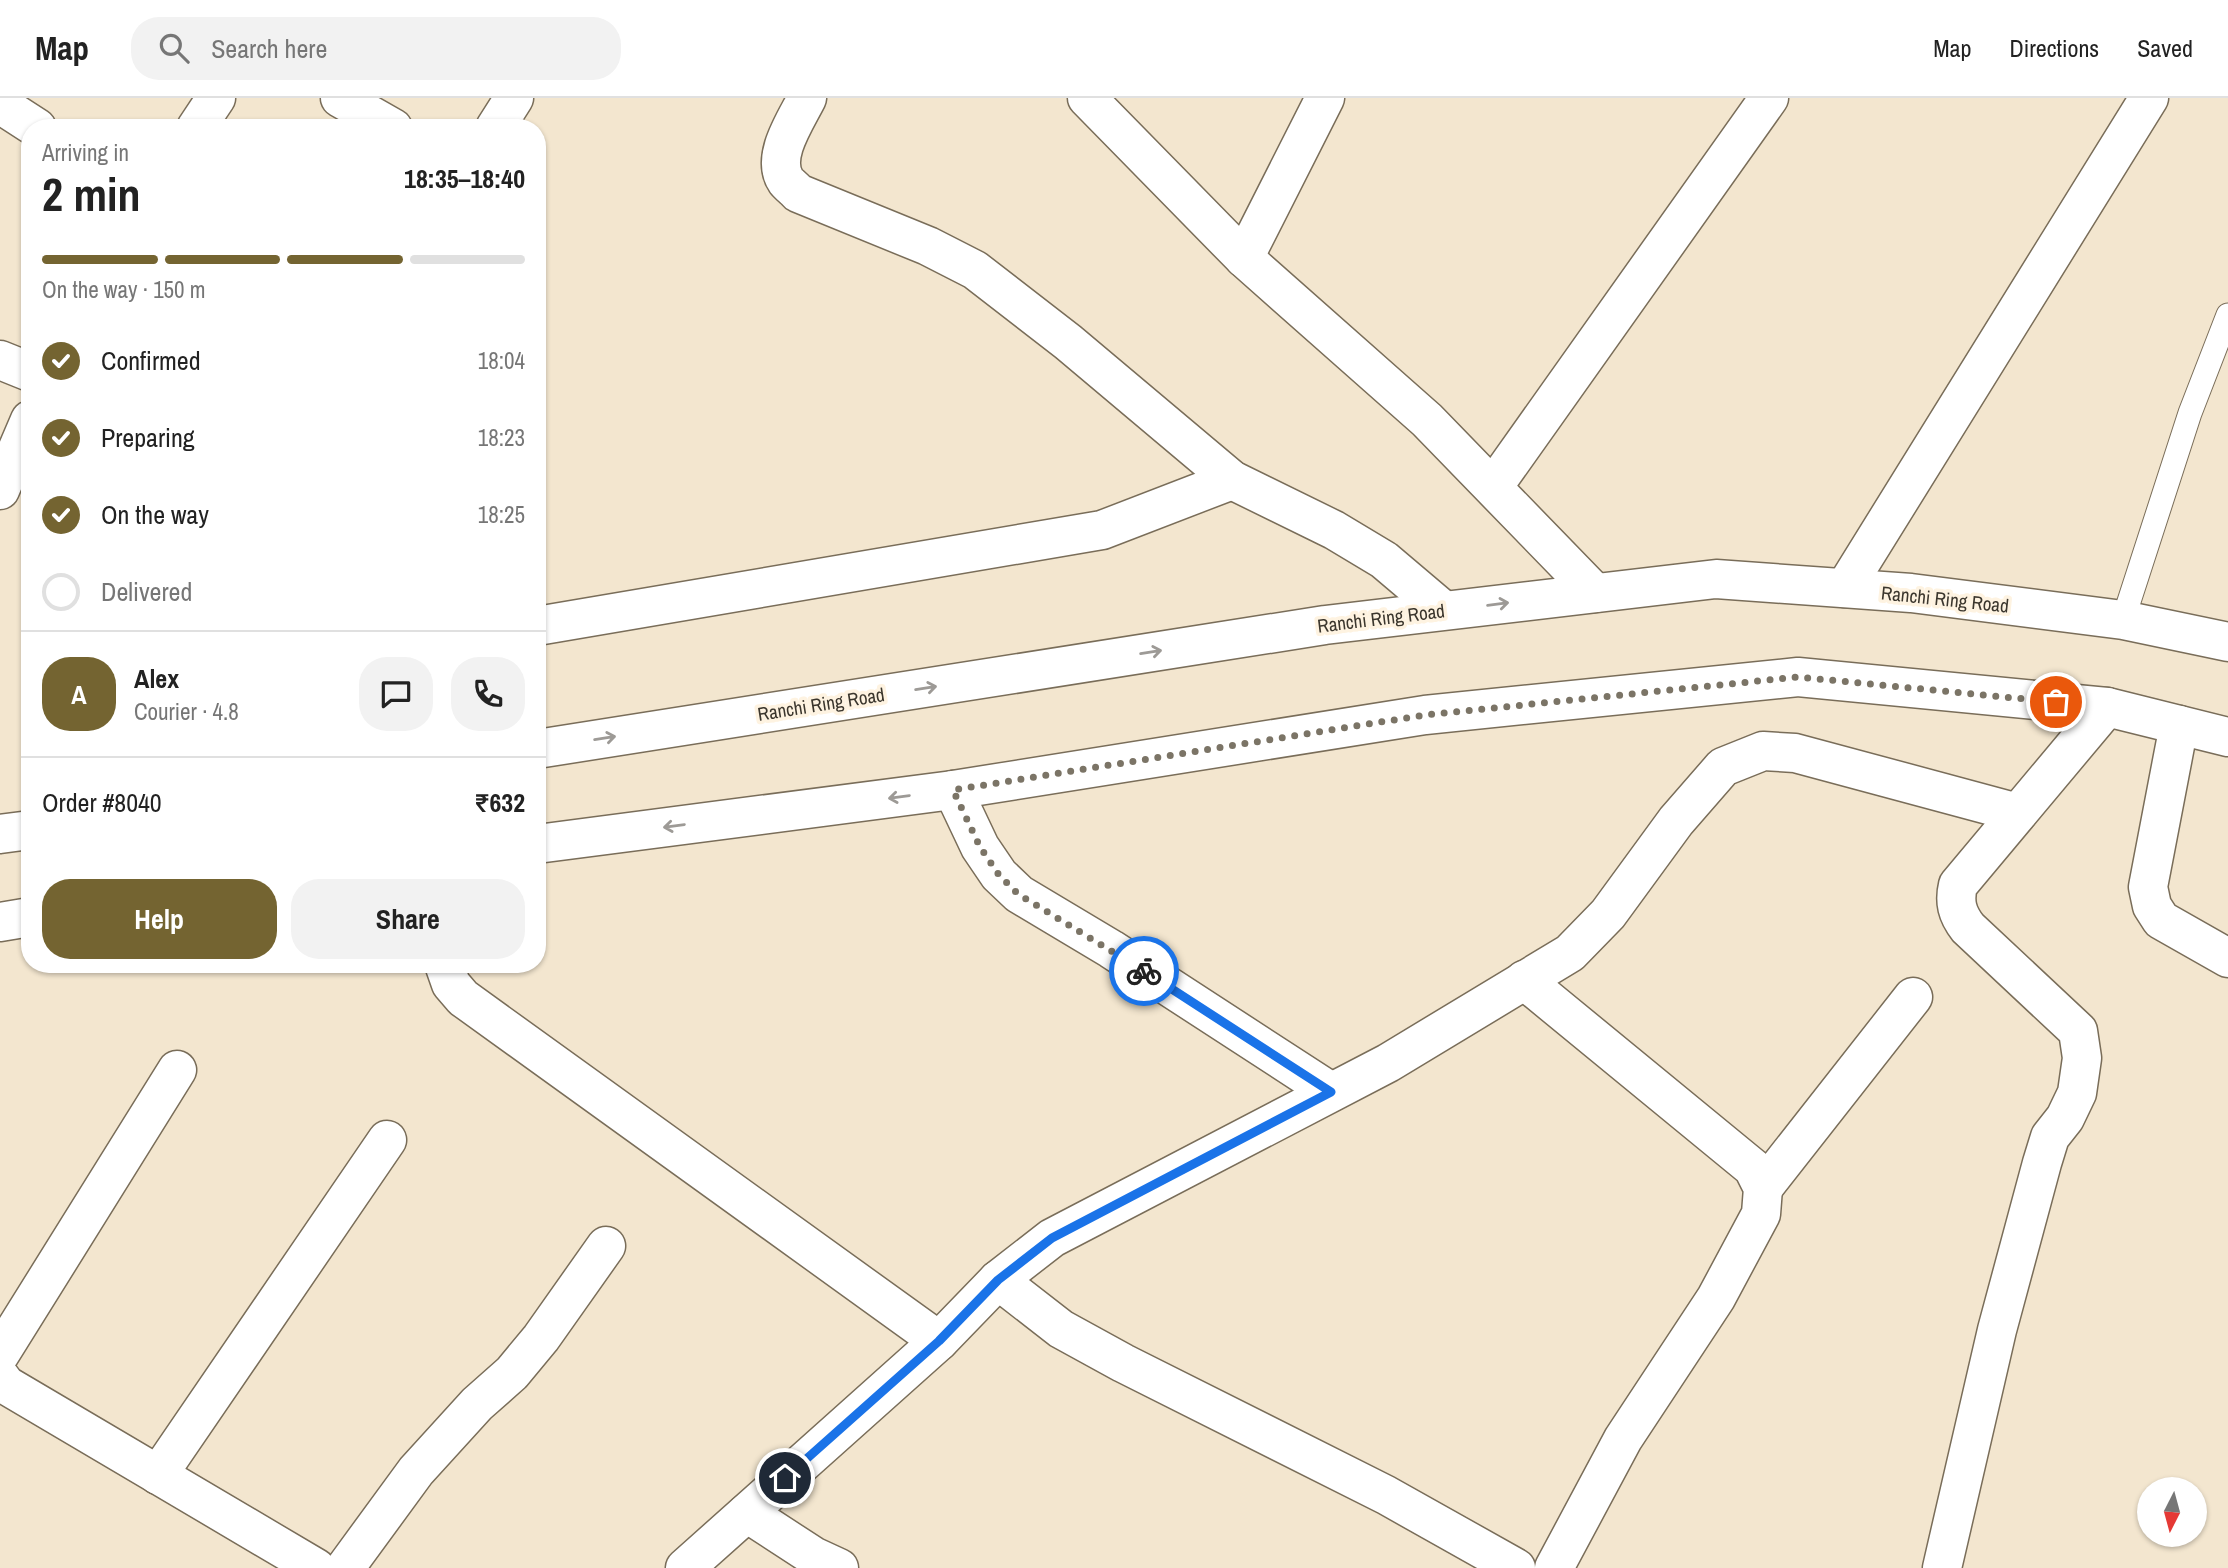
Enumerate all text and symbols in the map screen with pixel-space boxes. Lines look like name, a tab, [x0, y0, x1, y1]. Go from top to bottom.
search box	[131, 17, 621, 80]
text: Map	[35, 26, 89, 70]
icon: search	[155, 29, 193, 67]
text: Search here	[211, 31, 327, 66]
text: Map	[1933, 32, 1971, 64]
text: Directions	[2009, 32, 2099, 64]
text: Saved	[2137, 32, 2193, 64]
text: Arriving in	[42, 137, 129, 168]
text: 18:35–18:40	[404, 161, 525, 196]
text: 2 min	[42, 163, 141, 225]
text: On the way · 150 m	[42, 274, 206, 305]
icon: check	[42, 342, 80, 380]
text: Confirmed	[101, 343, 201, 378]
text: 18:04	[478, 345, 525, 376]
icon: check	[42, 419, 80, 457]
text: Preparing	[101, 420, 195, 455]
text: 18:23	[478, 422, 525, 453]
icon: check	[42, 496, 80, 534]
text: On the way	[101, 497, 209, 532]
text: 18:25	[478, 499, 525, 530]
text: Delivered	[101, 574, 192, 609]
street label: Ranchi Ring Road	[1880, 579, 2010, 619]
street label: Ranchi Ring Road	[1316, 597, 1446, 639]
one-way arrow	[1486, 597, 1508, 610]
one-way arrow	[1139, 645, 1162, 658]
button: chat	[359, 657, 433, 731]
button: phone	[451, 657, 525, 731]
text: Alex	[134, 661, 179, 696]
pin	[2026, 672, 2086, 732]
text: A	[71, 677, 87, 712]
street label: Ranchi Ring Road	[756, 681, 886, 727]
one-way arrow	[914, 681, 937, 694]
icon: bag	[2037, 683, 2075, 721]
text: Courier · 4.8	[134, 696, 239, 727]
one-way arrow	[593, 731, 616, 744]
text: Order #8040	[42, 785, 162, 820]
text: ₹632	[474, 785, 525, 820]
one-way arrow	[888, 790, 911, 803]
one-way arrow	[663, 820, 686, 833]
button: Help	[42, 879, 277, 959]
button: Share	[291, 879, 525, 959]
courier	[1109, 936, 1179, 1006]
icon: bike	[1125, 952, 1163, 990]
pin	[755, 1448, 815, 1508]
icon: home	[766, 1459, 804, 1497]
north arrow	[2137, 1477, 2207, 1547]
map controls	[2137, 1477, 2207, 1547]

